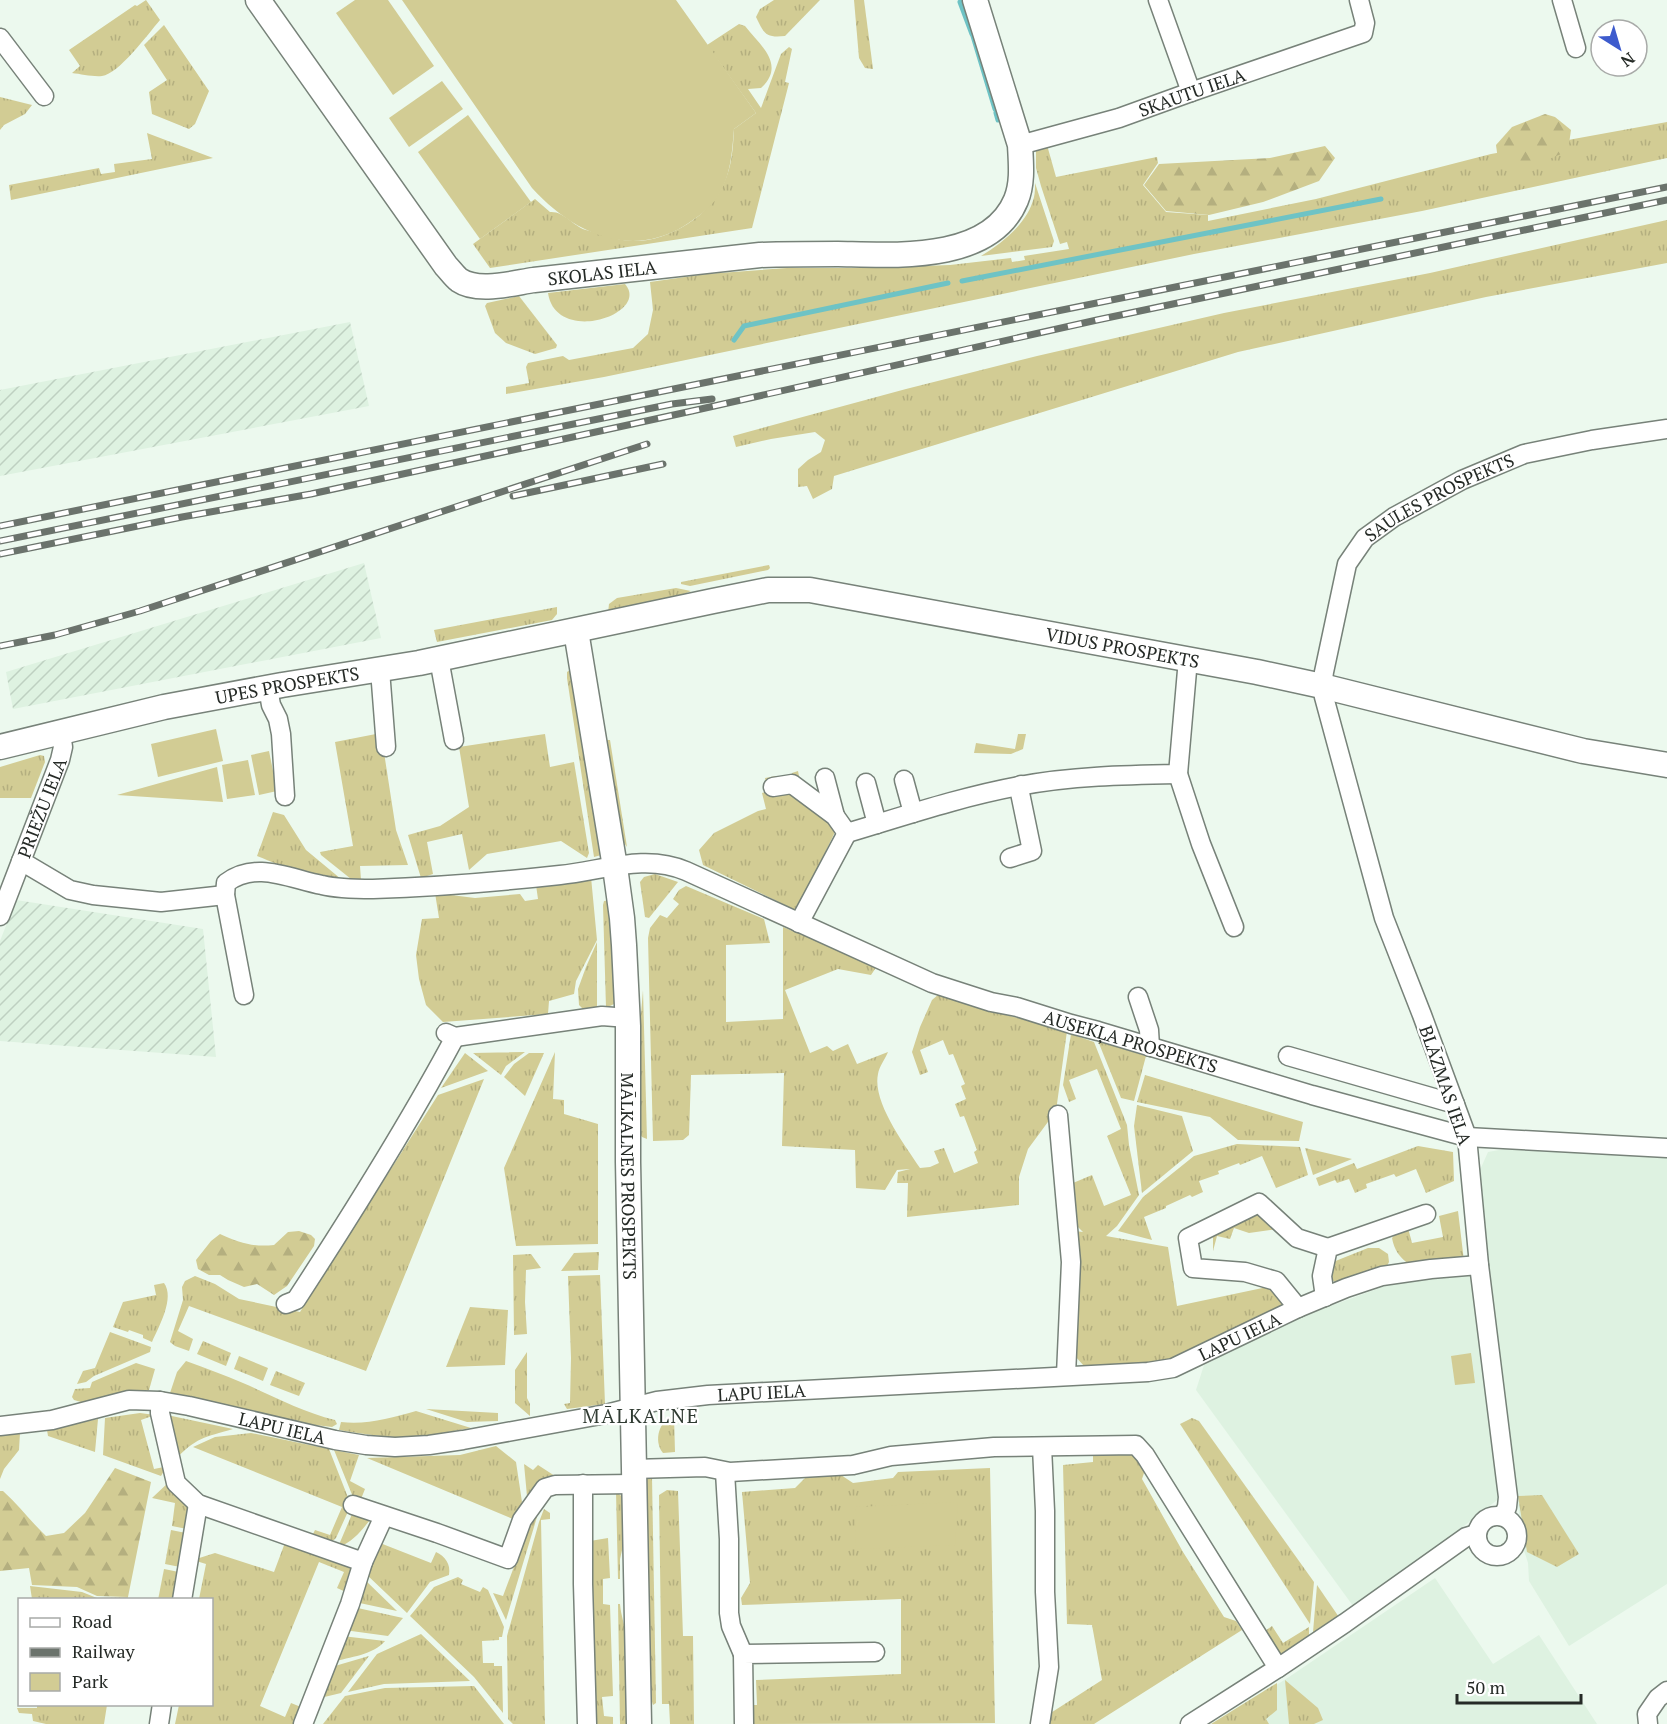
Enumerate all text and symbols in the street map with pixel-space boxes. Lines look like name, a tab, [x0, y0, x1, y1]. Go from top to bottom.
north arrow	[1589, 18, 1649, 78]
text: N	[1617, 48, 1639, 72]
street label: SKAUTU IELA	[1135, 62, 1249, 122]
street label: SKOLAS IELA	[546, 254, 658, 290]
street label: SAULES PROSPEKTS	[1359, 448, 1518, 547]
street label: VIDUS PROSPEKTS	[1044, 621, 1201, 673]
street label: UPES PROSPEKTS	[213, 661, 361, 709]
street label: PRIEŽU IELA	[12, 754, 72, 861]
street label: AUSEKĻA PROSPEKTS	[1040, 1004, 1221, 1078]
street label: BLĀZMAS IELA	[1414, 1022, 1478, 1149]
street label: MĀLKALNES PROSPEKTS	[616, 1073, 642, 1280]
street label: LAPU IELA	[1194, 1306, 1285, 1366]
street label: LAPU IELA	[717, 1378, 807, 1406]
district label: MĀLKALNE	[582, 1402, 700, 1429]
street label: LAPU IELA	[236, 1406, 329, 1450]
legend	[18, 1598, 213, 1706]
text: Road	[72, 1609, 112, 1633]
text: Railway	[72, 1639, 136, 1663]
scale bar	[1457, 1667, 1582, 1705]
text: Park	[72, 1669, 109, 1693]
text: 50 m	[1466, 1675, 1506, 1699]

